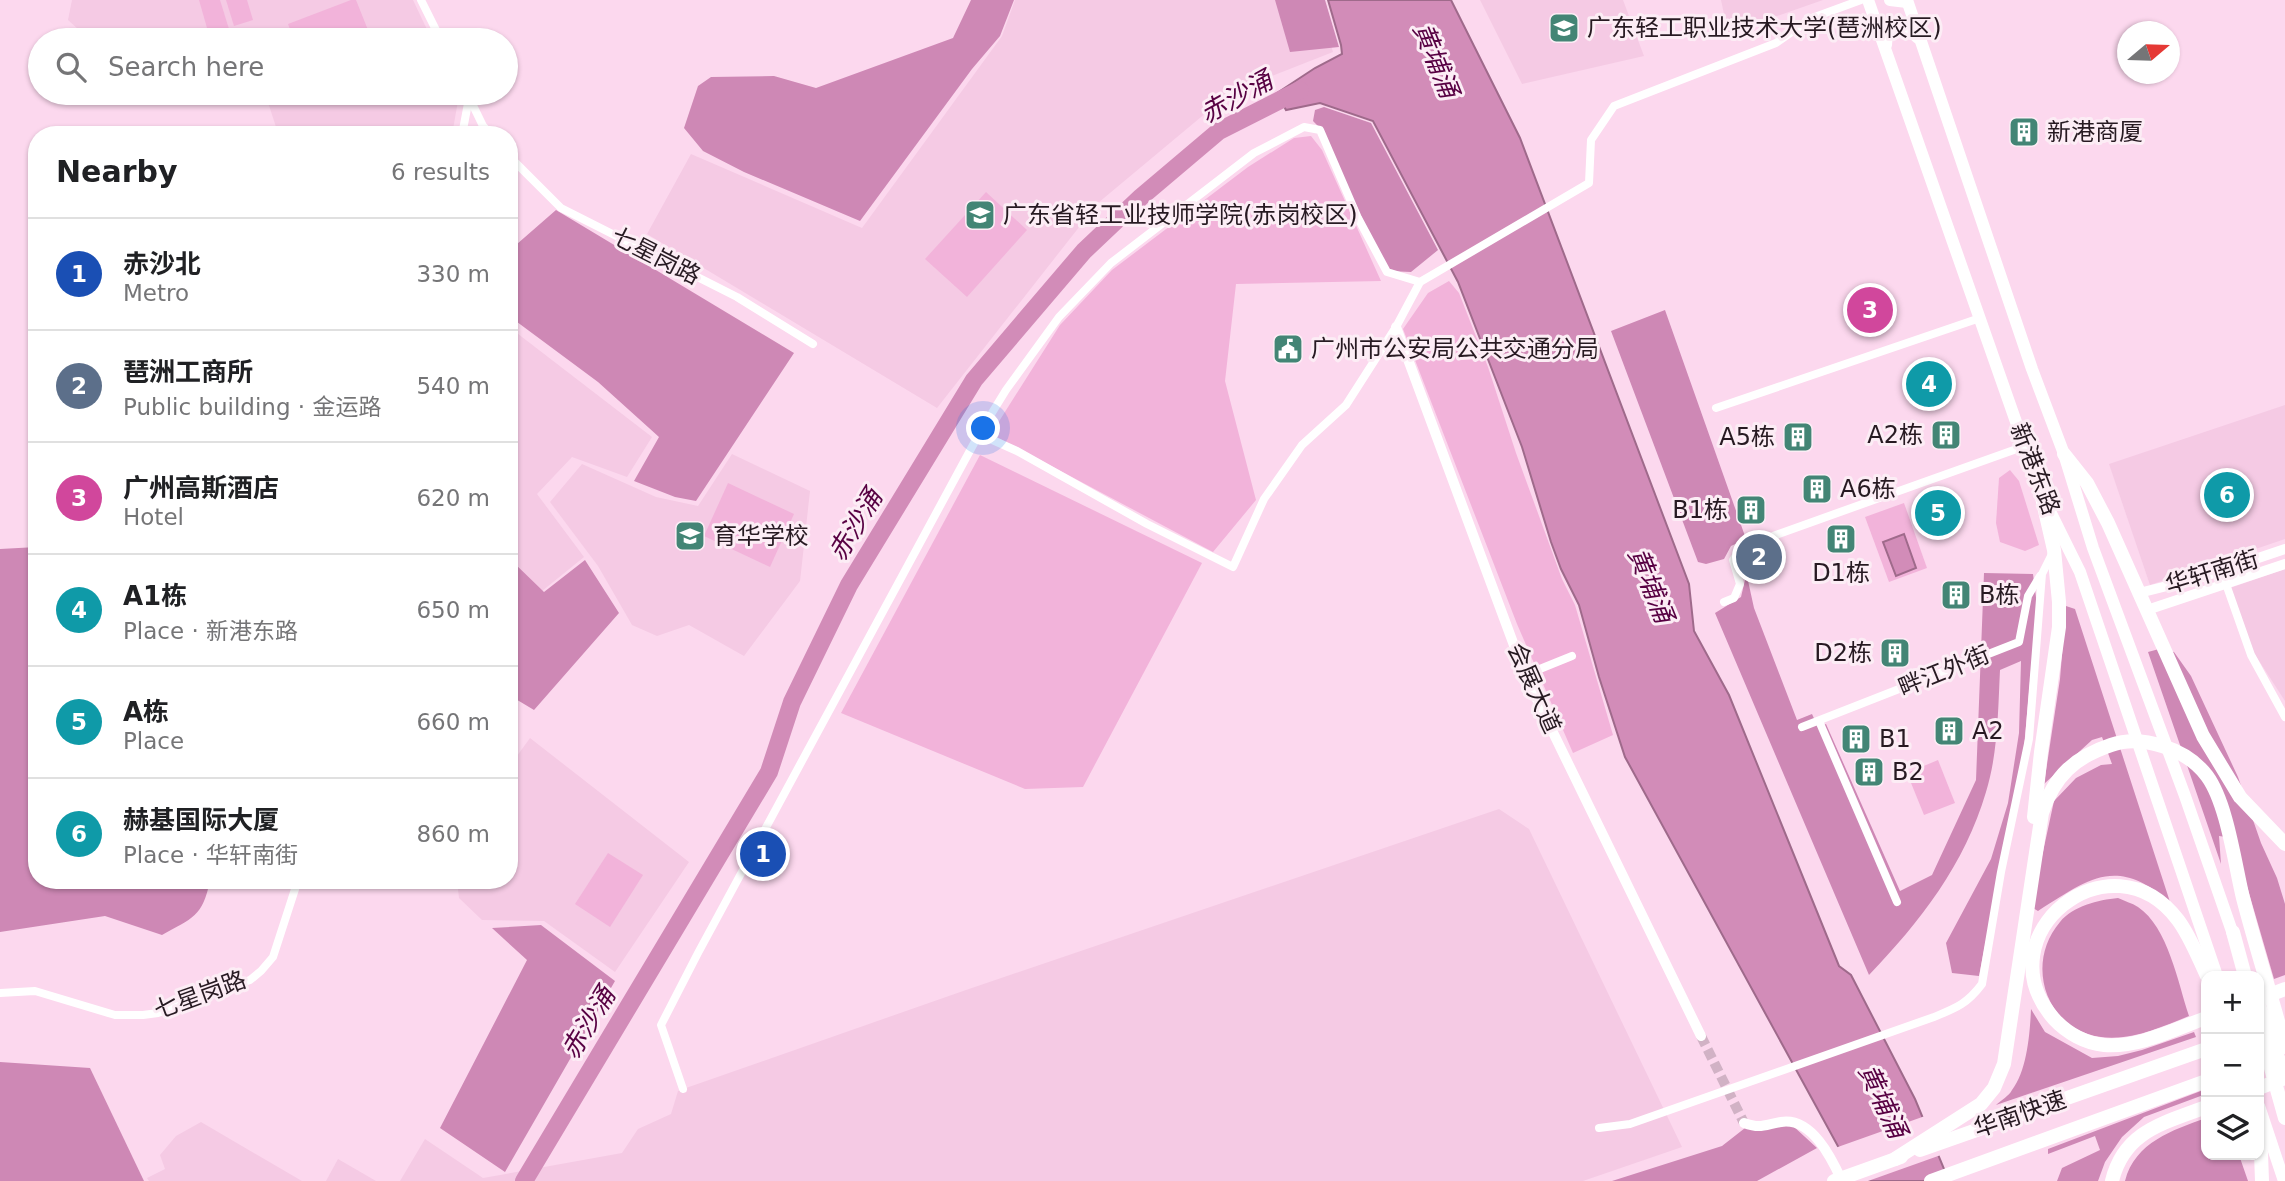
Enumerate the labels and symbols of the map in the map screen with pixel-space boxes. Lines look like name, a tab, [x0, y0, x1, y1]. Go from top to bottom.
school or university icon: 广东轻工职业技术大学(琶洲校区)	[1547, 11, 1581, 45]
place label: 广东轻工职业技术大学(琶洲校区)	[1587, 14, 1942, 42]
water label: 黄埔涌	[1407, 18, 1466, 105]
north arrow	[2117, 21, 2180, 84]
water label: 赤沙涌	[1195, 64, 1280, 129]
building icon: 新港商厦	[2007, 115, 2041, 149]
place label: 新港商厦	[2047, 118, 2143, 146]
school or university icon: 广东省轻工业技师学院(赤岗校区)	[963, 198, 997, 232]
place label: 广东省轻工业技师学院(赤岗校区)	[1003, 201, 1358, 229]
street label: 七星岗路	[607, 222, 705, 290]
pin: 3	[1847, 284, 1893, 336]
public building icon: 广州市公安局公共交通分局	[1271, 332, 1305, 366]
place label: 广州市公安局公共交通分局	[1311, 335, 1599, 363]
pin: 4	[1906, 358, 1952, 410]
your location	[966, 411, 1000, 445]
building icon: A2栋	[1929, 418, 1963, 452]
street label: 新港东路	[2005, 419, 2065, 519]
building icon: A5栋	[1781, 420, 1815, 454]
place label: A2栋	[1867, 421, 1923, 449]
place label: A5栋	[1719, 423, 1775, 451]
pin: 6	[2204, 469, 2250, 521]
building icon: A6栋	[1800, 472, 1834, 506]
place label: A6栋	[1840, 475, 1896, 503]
water label: 赤沙涌	[822, 481, 889, 566]
pin: 5	[1915, 487, 1961, 539]
building icon: B1栋	[1734, 493, 1768, 527]
place label: B1栋	[1672, 496, 1728, 524]
school or university icon: 育华学校	[673, 519, 707, 553]
place label: 育华学校	[713, 522, 809, 550]
building icon: D1栋	[1824, 522, 1858, 556]
pin: 2	[1736, 531, 1782, 583]
water label: 黄埔涌	[1622, 543, 1681, 630]
street label: 华轩南街	[2162, 545, 2262, 599]
place label: D1栋	[1812, 559, 1870, 587]
building icon: B栋	[1939, 578, 1973, 612]
place label: B栋	[1979, 581, 2019, 609]
building icon: D2栋	[1878, 636, 1912, 670]
street label: 会展大道	[1502, 638, 1566, 738]
place label: D2栋	[1814, 639, 1872, 667]
street label: 畔江外街	[1894, 640, 1994, 702]
building icon: A2	[1932, 714, 1966, 748]
place label: A2	[1972, 717, 2004, 745]
building icon: B1	[1839, 722, 1873, 756]
place label: B1	[1879, 725, 1911, 753]
building icon: B2	[1852, 755, 1886, 789]
place label: B2	[1892, 758, 1924, 786]
pin: 1	[740, 828, 786, 880]
street label: 七星岗路	[150, 965, 250, 1025]
water label: 赤沙涌	[555, 979, 622, 1064]
water label: 黄埔涌	[1853, 1059, 1914, 1145]
street label: 华南快速	[1970, 1085, 2070, 1143]

